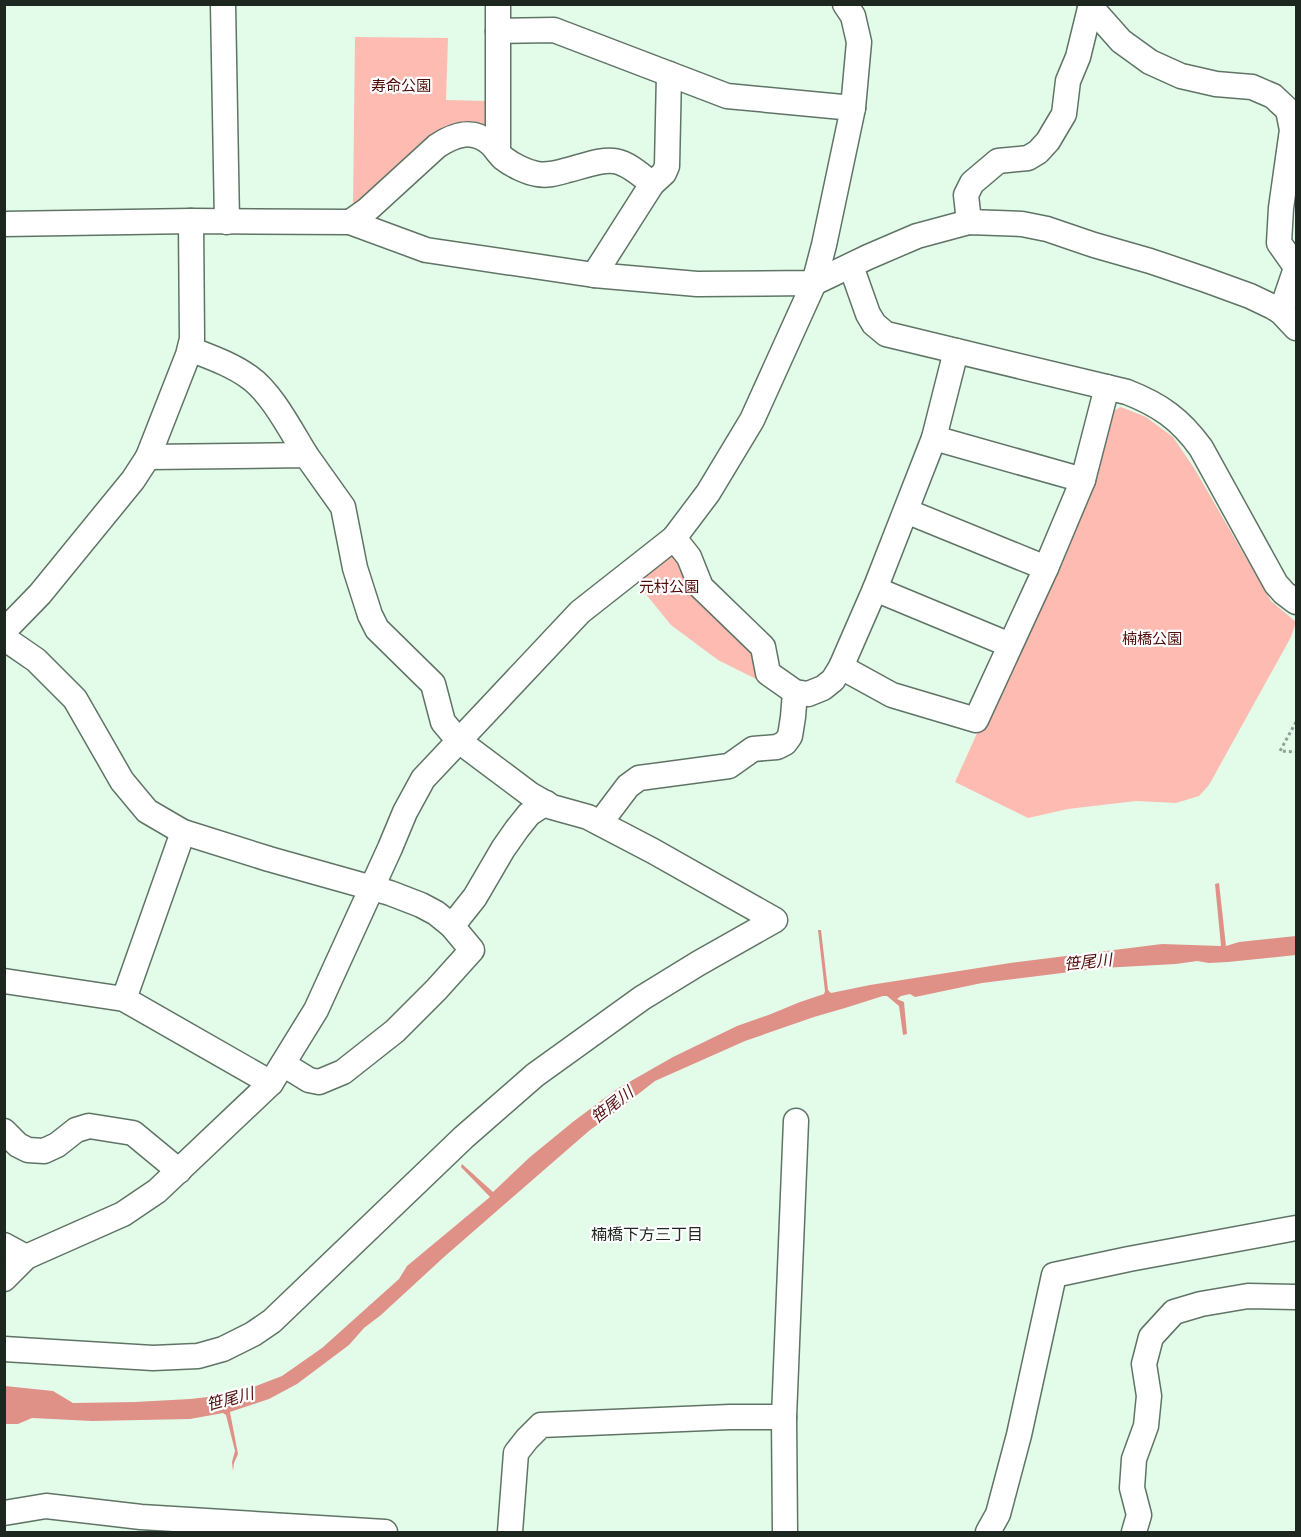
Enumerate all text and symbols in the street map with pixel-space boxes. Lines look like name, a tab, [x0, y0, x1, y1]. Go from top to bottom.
park label: 寿命公園	[371, 77, 431, 95]
park label: 元村公園	[639, 578, 699, 596]
park label: 楠橋公園	[1122, 630, 1182, 648]
water label: 笹尾川	[1063, 950, 1115, 974]
water label: 笹尾川	[587, 1082, 638, 1127]
district label: 楠橋下方三丁目	[591, 1225, 703, 1244]
water label: 笹尾川	[204, 1383, 258, 1414]

